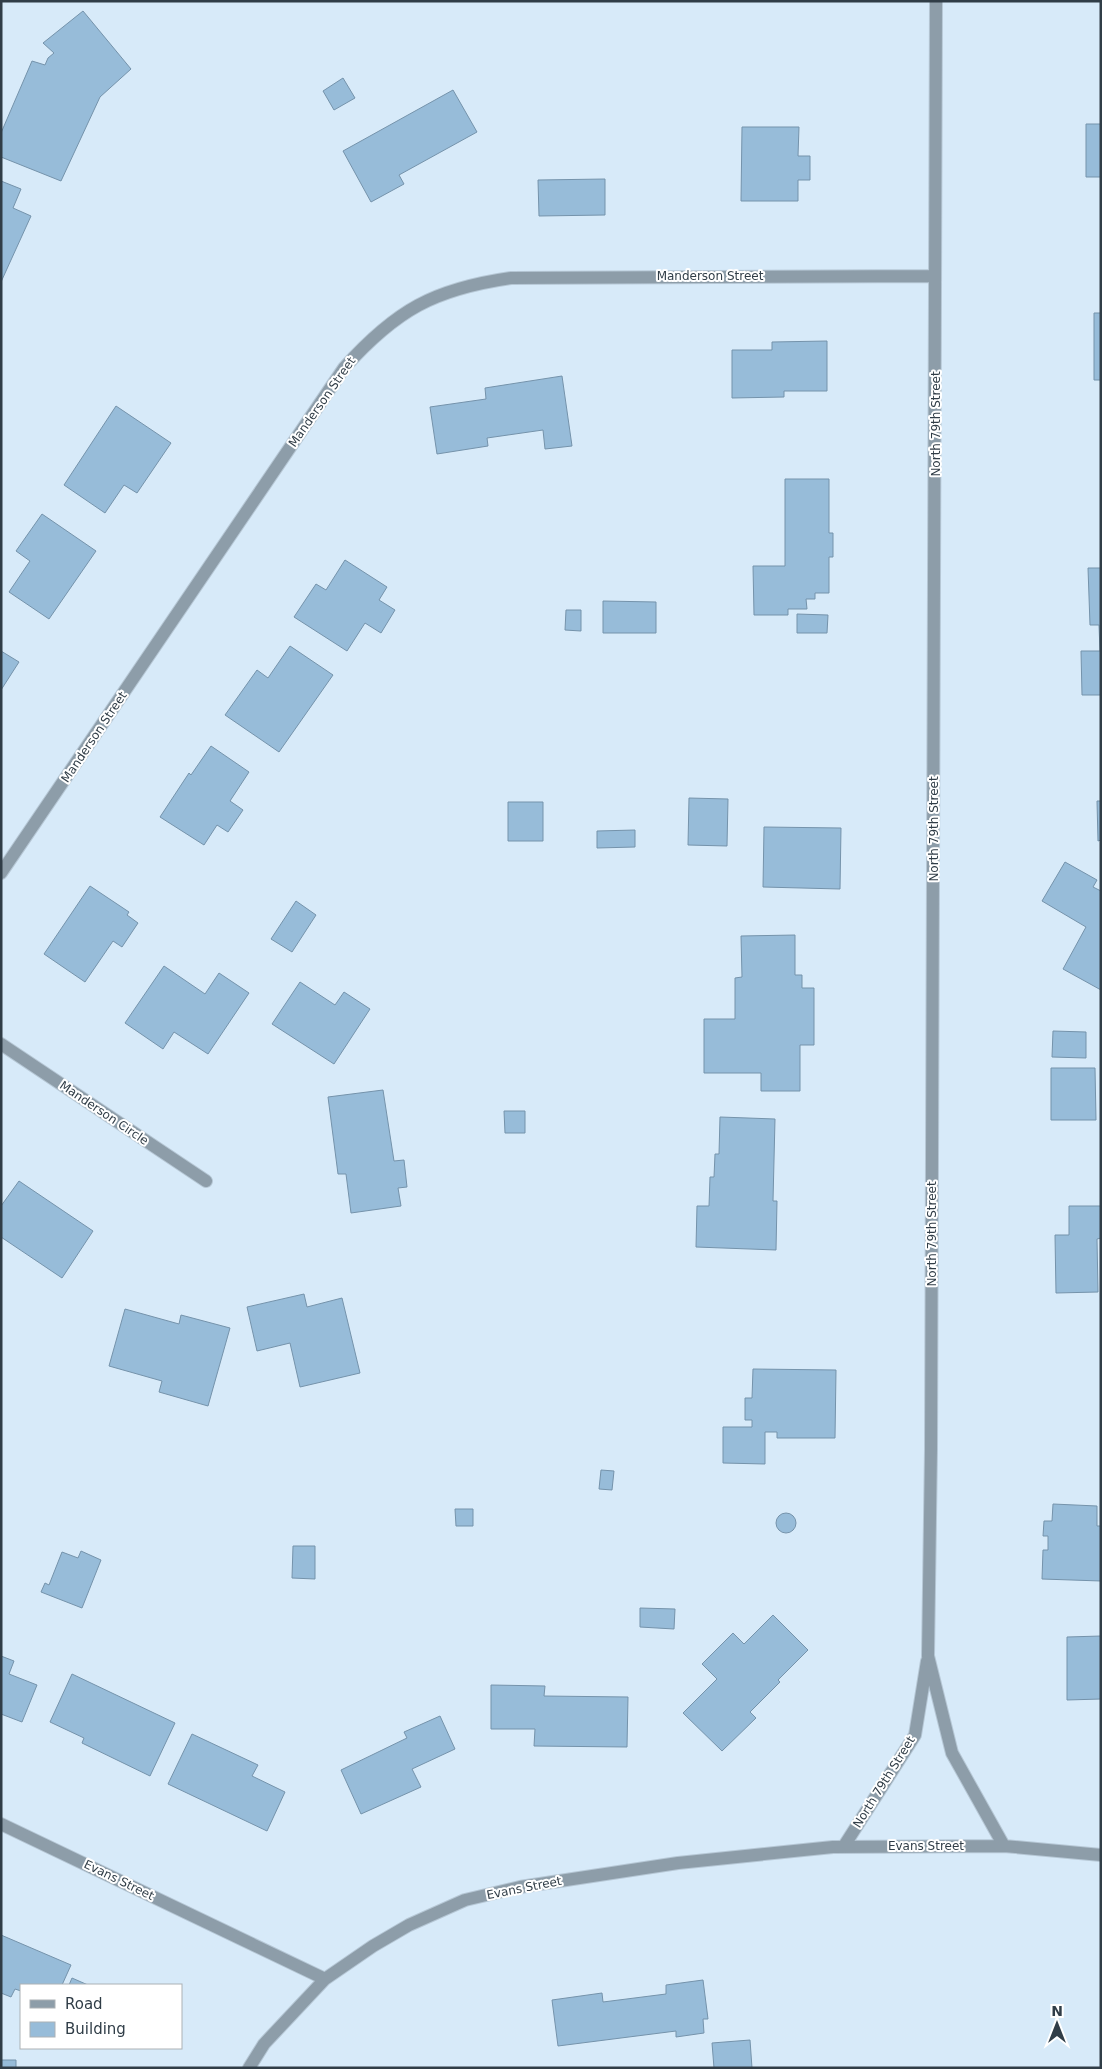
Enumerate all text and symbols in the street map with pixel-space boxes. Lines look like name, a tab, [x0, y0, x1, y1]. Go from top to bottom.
street label: Manderson Street	[657, 269, 764, 283]
street label: Manderson Street	[286, 354, 359, 450]
street label: North 79th Street	[929, 371, 943, 477]
street label: Manderson Street	[58, 689, 130, 785]
street label: North 79th Street	[927, 776, 941, 882]
street label: Manderson Circle	[57, 1078, 151, 1148]
street label: North 79th Street	[925, 1181, 939, 1287]
street label: North 79th Street	[850, 1733, 918, 1830]
street label: Evans Street	[888, 1839, 964, 1853]
street label: Evans Street	[82, 1857, 157, 1903]
street label: Evans Street	[485, 1874, 563, 1902]
legend	[20, 1984, 182, 2049]
text: Road	[65, 1995, 103, 2013]
north arrow	[1032, 1999, 1082, 2049]
text: N	[1051, 2003, 1063, 2019]
text: Building	[65, 2020, 126, 2038]

